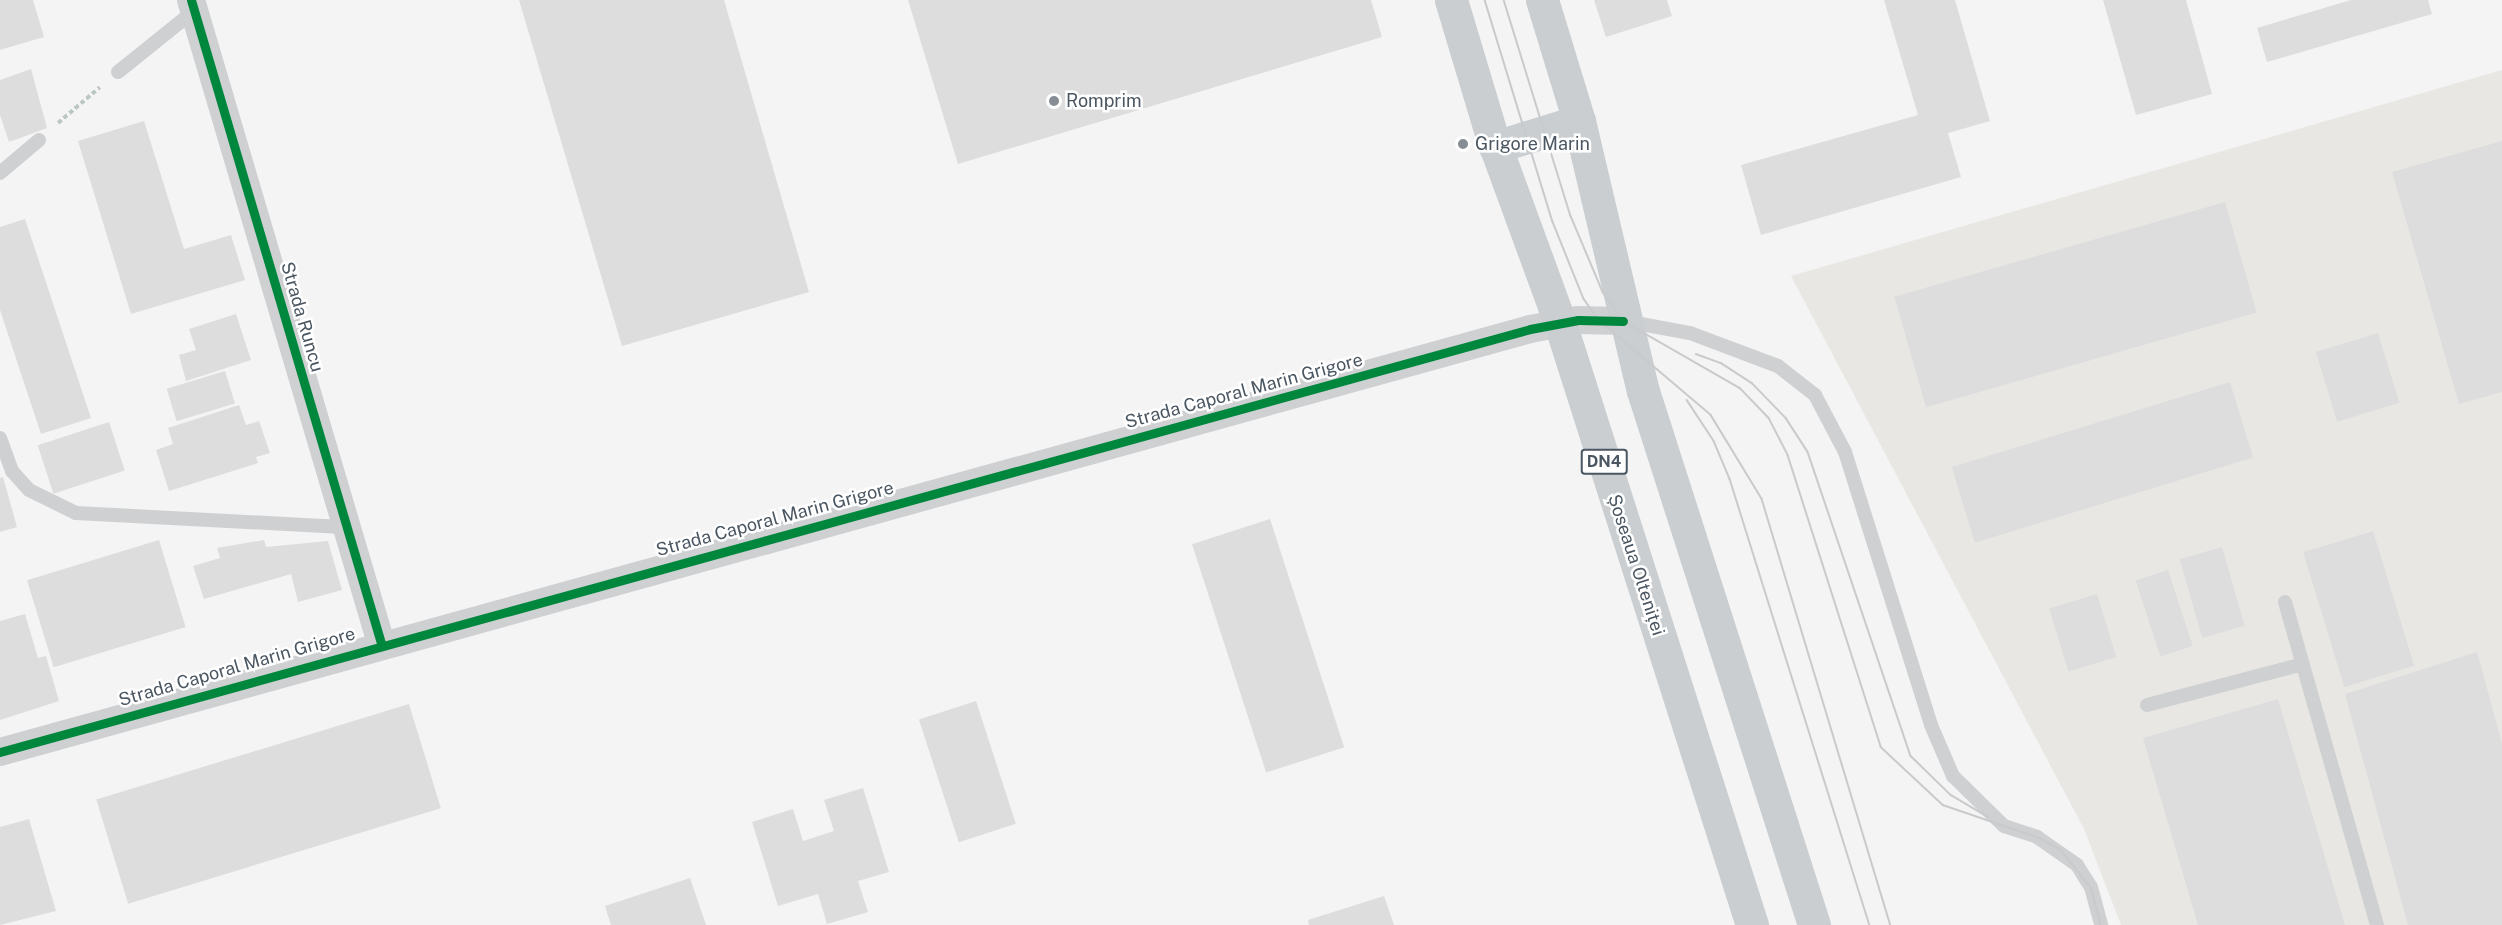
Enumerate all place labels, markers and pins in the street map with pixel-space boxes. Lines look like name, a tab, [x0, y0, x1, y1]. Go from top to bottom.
place label: Romprim	[1066, 90, 1142, 112]
marker: Romprim	[1047, 94, 1061, 108]
place label: Grigore Marin	[1475, 133, 1590, 155]
marker: Grigore Marin	[1456, 137, 1470, 151]

